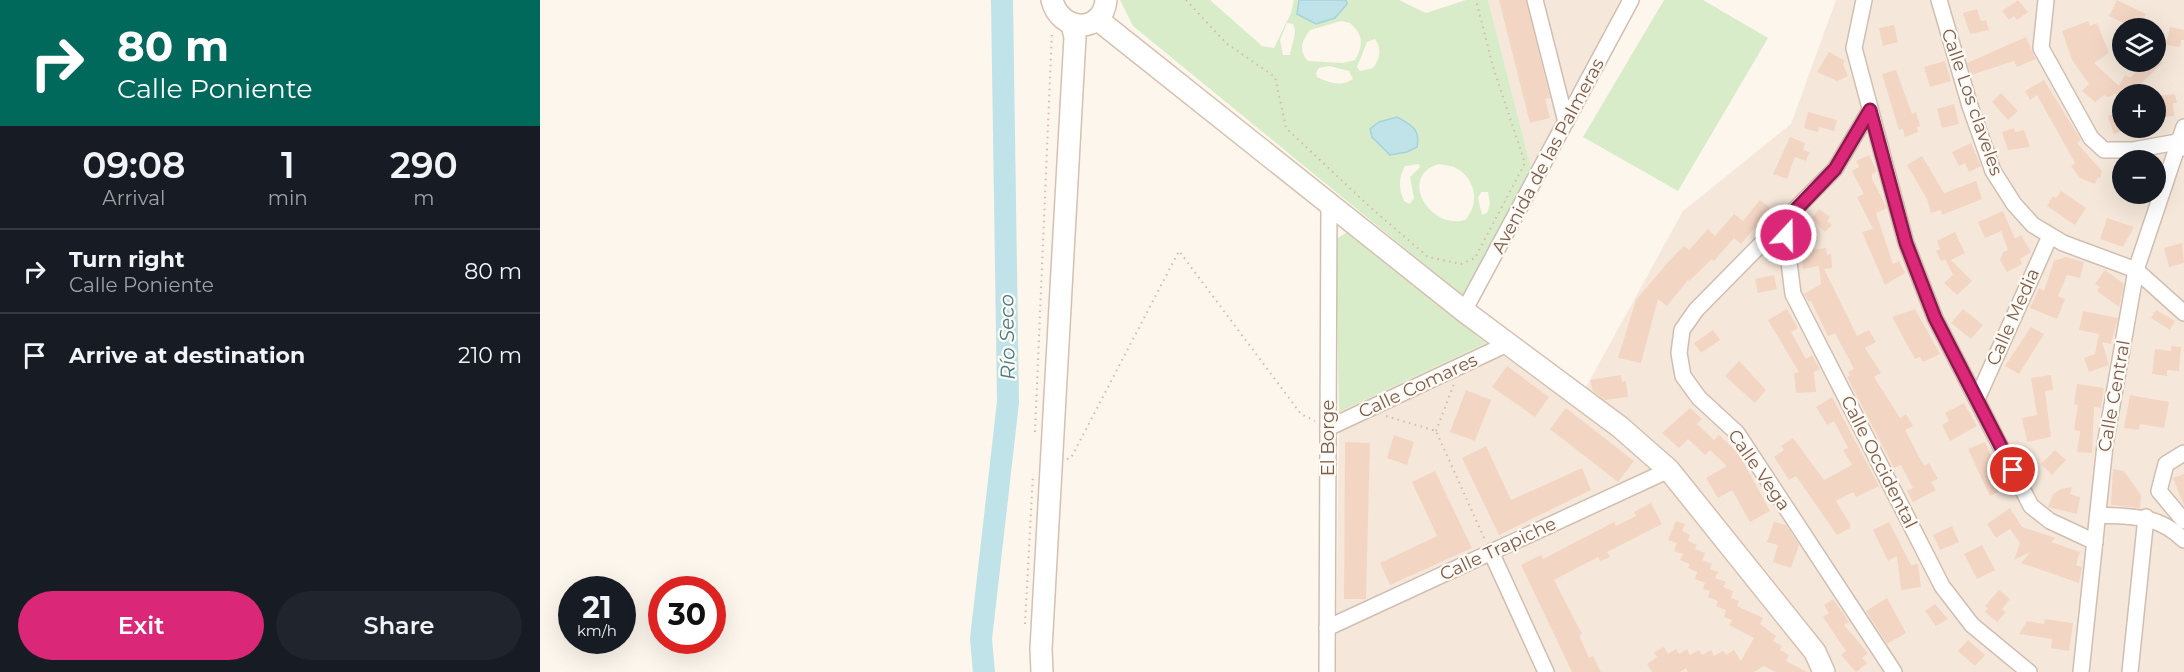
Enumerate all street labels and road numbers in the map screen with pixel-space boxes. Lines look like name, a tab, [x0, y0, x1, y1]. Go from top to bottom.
street label: Calle Los claveles	[1937, 26, 2008, 179]
street label: Avenida de las Palmeras	[1487, 54, 1609, 257]
street label: Calle Media	[1982, 265, 2044, 369]
street label: Calle Central	[2093, 338, 2135, 454]
street label: Calle Comares	[1355, 349, 1481, 423]
street label: Calle Occidental	[1836, 392, 1922, 532]
street label: El Borge	[1317, 400, 1339, 476]
street label: Calle Vega	[1723, 425, 1795, 515]
street label: Calle Trapiche	[1436, 512, 1560, 586]

